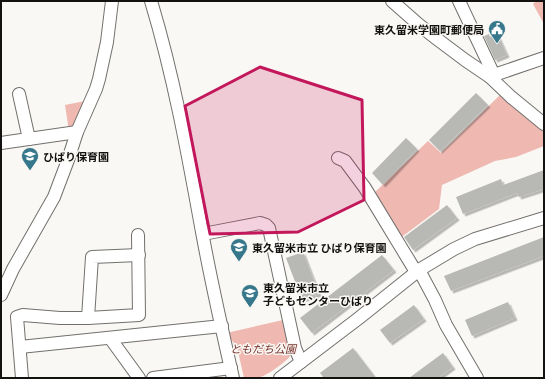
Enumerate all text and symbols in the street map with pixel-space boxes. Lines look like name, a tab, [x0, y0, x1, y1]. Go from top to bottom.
public building icon: 東久留米学園町郵便局	[487, 19, 507, 44]
place label: 東久留米学園町郵便局	[374, 21, 484, 37]
school or university icon: ひばり保育園	[20, 146, 40, 171]
place label: ひばり保育園	[43, 148, 109, 164]
school or university icon: 東久留米市立 ひばり保育園	[229, 237, 249, 262]
place label: 東久留米市立 ひばり保育園	[252, 239, 387, 255]
place label: 東久留米市立 子どもセンターひばり	[263, 279, 373, 308]
school or university icon: 東久留米市立 子どもセンターひばり	[240, 283, 260, 308]
park label: ともだち公園	[230, 340, 298, 356]

